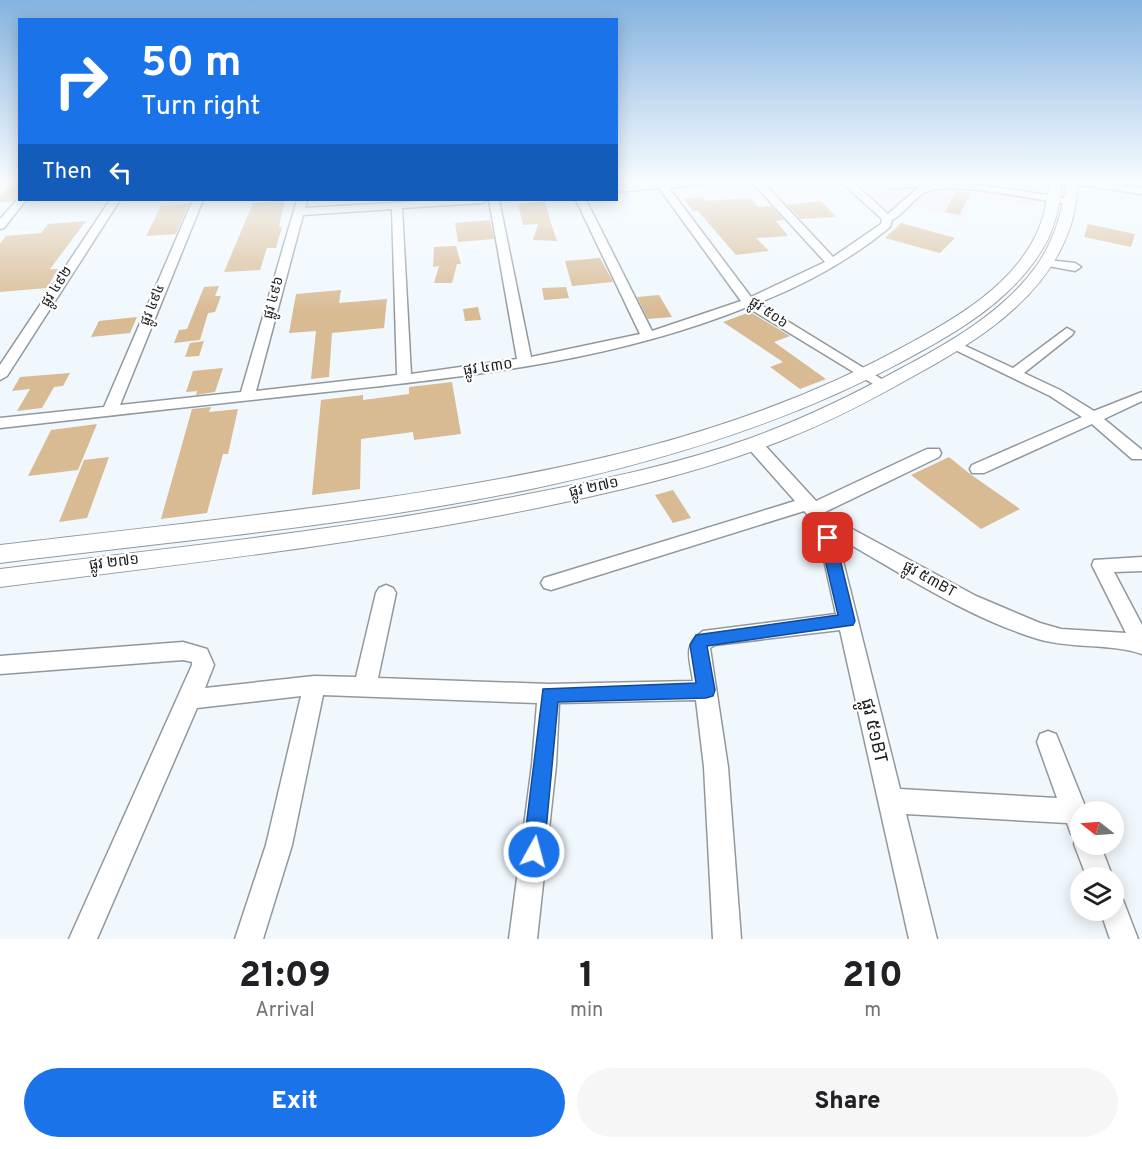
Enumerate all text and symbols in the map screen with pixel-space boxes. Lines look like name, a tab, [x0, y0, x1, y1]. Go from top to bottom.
text: 50 m	[141, 38, 242, 91]
icon: right	[42, 42, 120, 120]
text: Turn right	[141, 90, 260, 124]
icon: left	[104, 156, 137, 189]
text: Then	[42, 159, 92, 186]
street label: ផ្លូវ ៤៩២	[38, 263, 78, 312]
street label: ផ្លូវ ៤៩៦	[260, 275, 290, 322]
street label: ផ្លូវ ៤៩៤	[137, 282, 171, 329]
street label: ផ្លូវ ៥០៦	[744, 294, 791, 334]
street label: ផ្លូវ ៤៣០	[462, 355, 514, 383]
street label: ផ្លូវ ២៧១	[567, 473, 621, 505]
pin	[802, 512, 853, 563]
icon: arrive	[811, 521, 844, 554]
street label: ផ្លូវ ២៧១	[88, 550, 141, 578]
street label: ផ្លូវ ៥៣BT	[898, 557, 959, 605]
street label: ផ្លូវ ៥១BT	[851, 696, 892, 767]
north arrow	[1070, 801, 1124, 855]
map controls	[1070, 801, 1124, 921]
position arrow	[502, 820, 566, 884]
button: layers	[1070, 867, 1124, 921]
text: 21:09	[239, 954, 331, 1000]
text: 1	[579, 954, 594, 1000]
text: 210	[842, 954, 903, 1000]
text: Arrival	[255, 998, 315, 1024]
text: min	[570, 998, 603, 1024]
text: m	[864, 998, 881, 1024]
button: Exit	[24, 1068, 565, 1137]
button: Share	[577, 1068, 1118, 1137]

